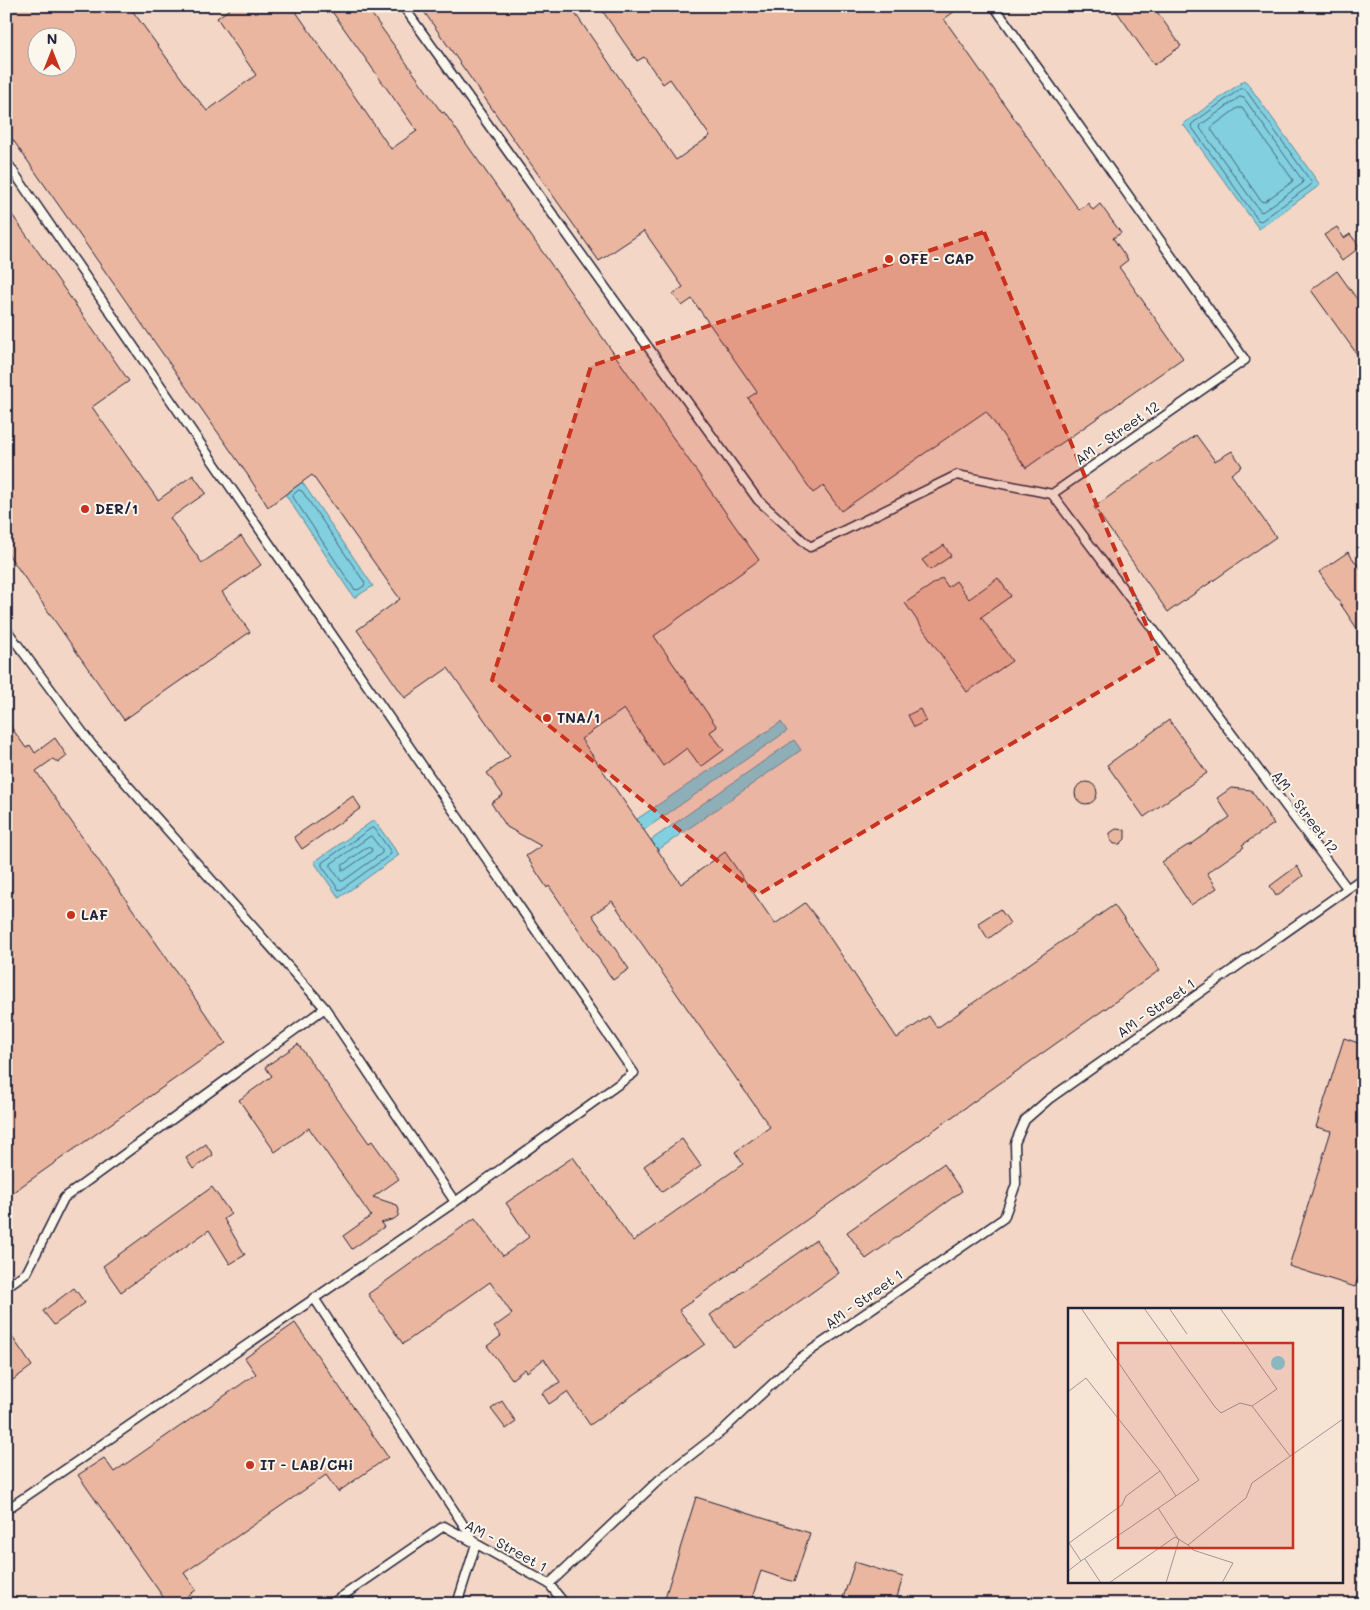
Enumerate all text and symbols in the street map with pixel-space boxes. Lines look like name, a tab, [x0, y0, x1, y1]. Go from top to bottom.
north arrow	[28, 28, 78, 78]
text: N	[47, 29, 57, 48]
place label: OFE - CAP	[899, 249, 974, 268]
marker: OFE - CAP	[883, 253, 895, 265]
street label: AM - Street 12	[1071, 396, 1163, 469]
place label: DER/1	[95, 499, 138, 518]
marker: DER/1	[79, 503, 91, 515]
place label: TNA/1	[557, 708, 600, 727]
marker: TNA/1	[541, 712, 553, 724]
street label: AM - Street 12	[1268, 767, 1343, 857]
place label: LAF	[81, 905, 108, 924]
marker: LAF	[65, 909, 77, 921]
street label: AM - Street 1	[1113, 974, 1198, 1041]
street label: AM - Street 1	[821, 1265, 906, 1332]
inset map	[1068, 1308, 1342, 1582]
place label: IT - LAB/CHi	[260, 1455, 353, 1474]
marker: IT - LAB/CHi	[244, 1459, 256, 1471]
street label: AM - Street 1	[462, 1515, 551, 1576]

